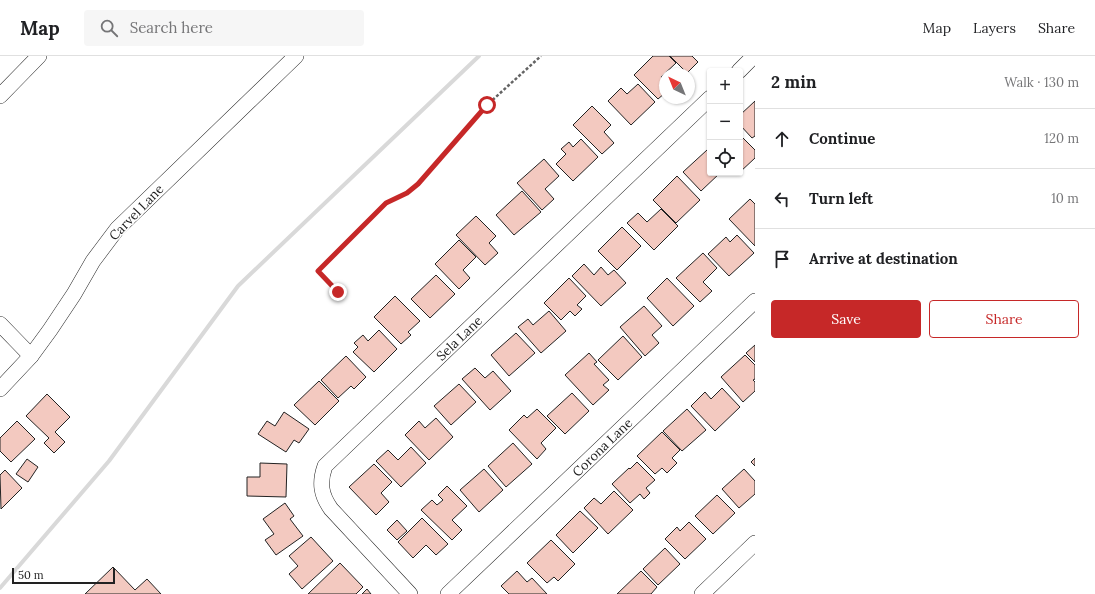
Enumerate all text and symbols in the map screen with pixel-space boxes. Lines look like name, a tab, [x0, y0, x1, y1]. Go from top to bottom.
search box	[84, 10, 364, 46]
text: Map	[20, 16, 60, 40]
icon: search	[98, 17, 120, 39]
text: Search here	[130, 18, 213, 37]
text: Map	[923, 19, 951, 37]
text: Layers	[973, 19, 1016, 37]
text: Share	[1038, 19, 1075, 37]
north arrow	[659, 68, 695, 104]
map controls	[707, 68, 743, 176]
button: +	[707, 68, 743, 104]
text: 2 min	[771, 71, 817, 93]
text: Walk · 130 m	[1004, 74, 1079, 91]
route start	[478, 96, 496, 114]
button: −	[707, 104, 743, 140]
icon: ahead	[771, 128, 793, 150]
text: Continue	[809, 129, 875, 148]
text: 120 m	[1044, 130, 1079, 147]
button: locate	[707, 140, 743, 176]
street label: Carvel Lane	[105, 181, 167, 244]
icon: left	[771, 188, 793, 210]
text: Turn left	[809, 189, 873, 208]
text: 10 m	[1051, 190, 1079, 207]
icon: arrive	[771, 248, 793, 270]
text: Arrive at destination	[809, 249, 958, 268]
route end	[329, 283, 347, 301]
button: Save	[771, 300, 921, 338]
button: Share	[929, 300, 1079, 338]
street label: Sela Lane	[433, 312, 486, 364]
street label: Corona Lane	[569, 414, 636, 480]
scale bar	[12, 566, 115, 585]
text: 50 m	[18, 568, 44, 582]

